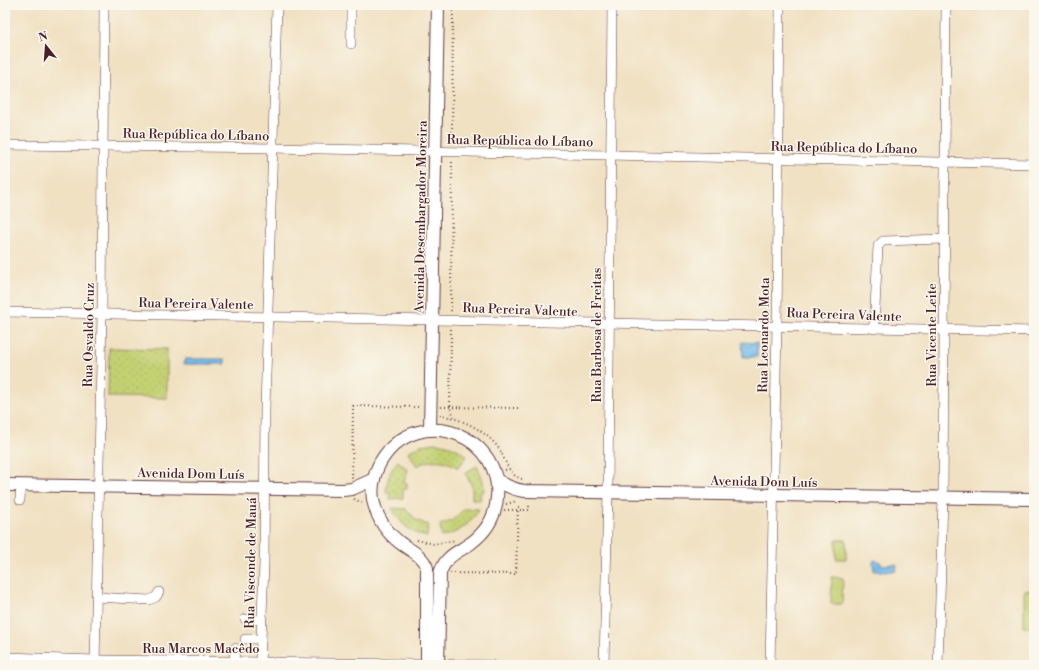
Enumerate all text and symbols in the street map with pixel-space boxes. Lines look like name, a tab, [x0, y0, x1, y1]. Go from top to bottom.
north arrow	[26, 26, 66, 66]
text: N	[37, 29, 50, 45]
street label: Avenida Desembargador Moreira	[411, 120, 431, 315]
street label: Rua República do Líbano	[123, 126, 269, 144]
street label: Rua República do Líbano	[447, 132, 593, 150]
street label: Rua República do Líbano	[771, 139, 917, 157]
street label: Rua Barbosa de Freitas	[589, 267, 605, 402]
street label: Rua Leonardo Mota	[755, 277, 773, 393]
street label: Rua Osvaldo Cruz	[80, 283, 98, 387]
street label: Rua Vicente Leite	[924, 283, 940, 387]
street label: Rua Pereira Valente	[138, 295, 254, 313]
street label: Rua Pereira Valente	[462, 300, 578, 320]
street label: Rua Pereira Valente	[786, 305, 902, 325]
street label: Avenida Dom Luís	[136, 465, 245, 483]
street label: Avenida Dom Luís	[709, 473, 818, 491]
street label: Rua Visconde de Mauá	[242, 497, 260, 629]
street label: Rua Marcos Macêdo	[142, 641, 260, 657]

